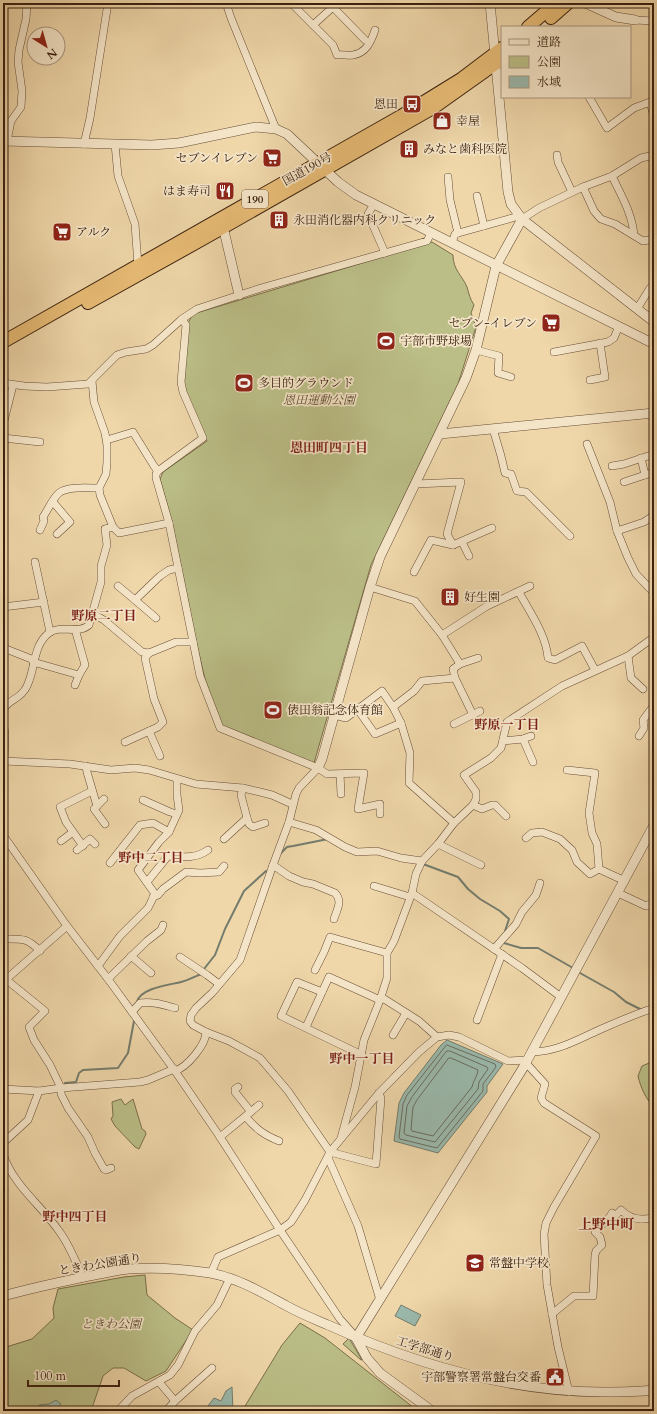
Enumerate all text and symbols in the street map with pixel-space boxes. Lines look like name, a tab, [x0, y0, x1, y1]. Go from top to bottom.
north arrow	[26, 26, 66, 66]
legend	[501, 26, 631, 98]
text: 道路	[537, 34, 561, 50]
text: N	[43, 45, 60, 63]
text: 公園	[537, 54, 561, 70]
text: 水域	[537, 74, 561, 90]
bus stop icon: 恩田	[401, 93, 423, 115]
place label: 恩田	[374, 96, 398, 112]
shop icon: 幸屋	[431, 110, 453, 132]
place label: 幸屋	[456, 113, 480, 129]
building icon: みなと歯科医院	[398, 138, 420, 160]
place label: みなと歯科医院	[423, 141, 507, 157]
supermarket icon: セブンイレブン	[261, 147, 283, 169]
street label: 国道190号	[279, 149, 335, 189]
place label: セブンイレブン	[176, 150, 258, 166]
restaurant icon: はま寿司	[214, 180, 236, 202]
place label: はま寿司	[163, 183, 211, 199]
road number: 190	[242, 190, 268, 208]
building icon: 永田消化器内科クリニック	[268, 209, 290, 231]
place label: 永田消化器内科クリニック	[293, 212, 436, 228]
supermarket icon: アルク	[51, 221, 73, 243]
place label: アルク	[76, 224, 111, 240]
supermarket icon: セブン-イレブン	[540, 312, 562, 334]
place label: セブン-イレブン	[449, 315, 537, 331]
sports icon: 宇部市野球場	[375, 330, 397, 352]
place label: 宇部市野球場	[400, 333, 472, 349]
sports icon: 多目的グラウンド	[233, 372, 255, 394]
place label: 多目的グラウンド	[258, 375, 354, 391]
park label: 恩田運動公園	[283, 392, 357, 408]
district label: 恩田町四丁目	[290, 439, 368, 457]
building icon: 好生園	[439, 586, 461, 608]
place label: 好生園	[464, 589, 500, 605]
district label: 野原二丁目	[71, 607, 137, 625]
sports icon: 俵田翁記念体育館	[262, 699, 284, 721]
place label: 俵田翁記念体育館	[287, 702, 383, 718]
district label: 野原一丁目	[474, 716, 540, 734]
district label: 野中二丁目	[118, 849, 184, 867]
district label: 野中一丁目	[329, 1050, 395, 1068]
district label: 野中四丁目	[42, 1208, 108, 1226]
district label: 上野中町	[578, 1215, 635, 1234]
street label: ときわ公園通り	[57, 1250, 143, 1278]
school or university icon: 常盤中学校	[464, 1252, 486, 1274]
place label: 常盤中学校	[489, 1255, 549, 1271]
park label: ときわ公園	[81, 1316, 143, 1332]
street label: 工学部通り	[394, 1333, 456, 1365]
scale bar	[28, 1362, 119, 1388]
public building icon: 宇部警察署常盤台交番	[544, 1366, 566, 1388]
text: 100 m	[34, 1368, 67, 1384]
place label: 宇部警察署常盤台交番	[421, 1369, 541, 1385]

